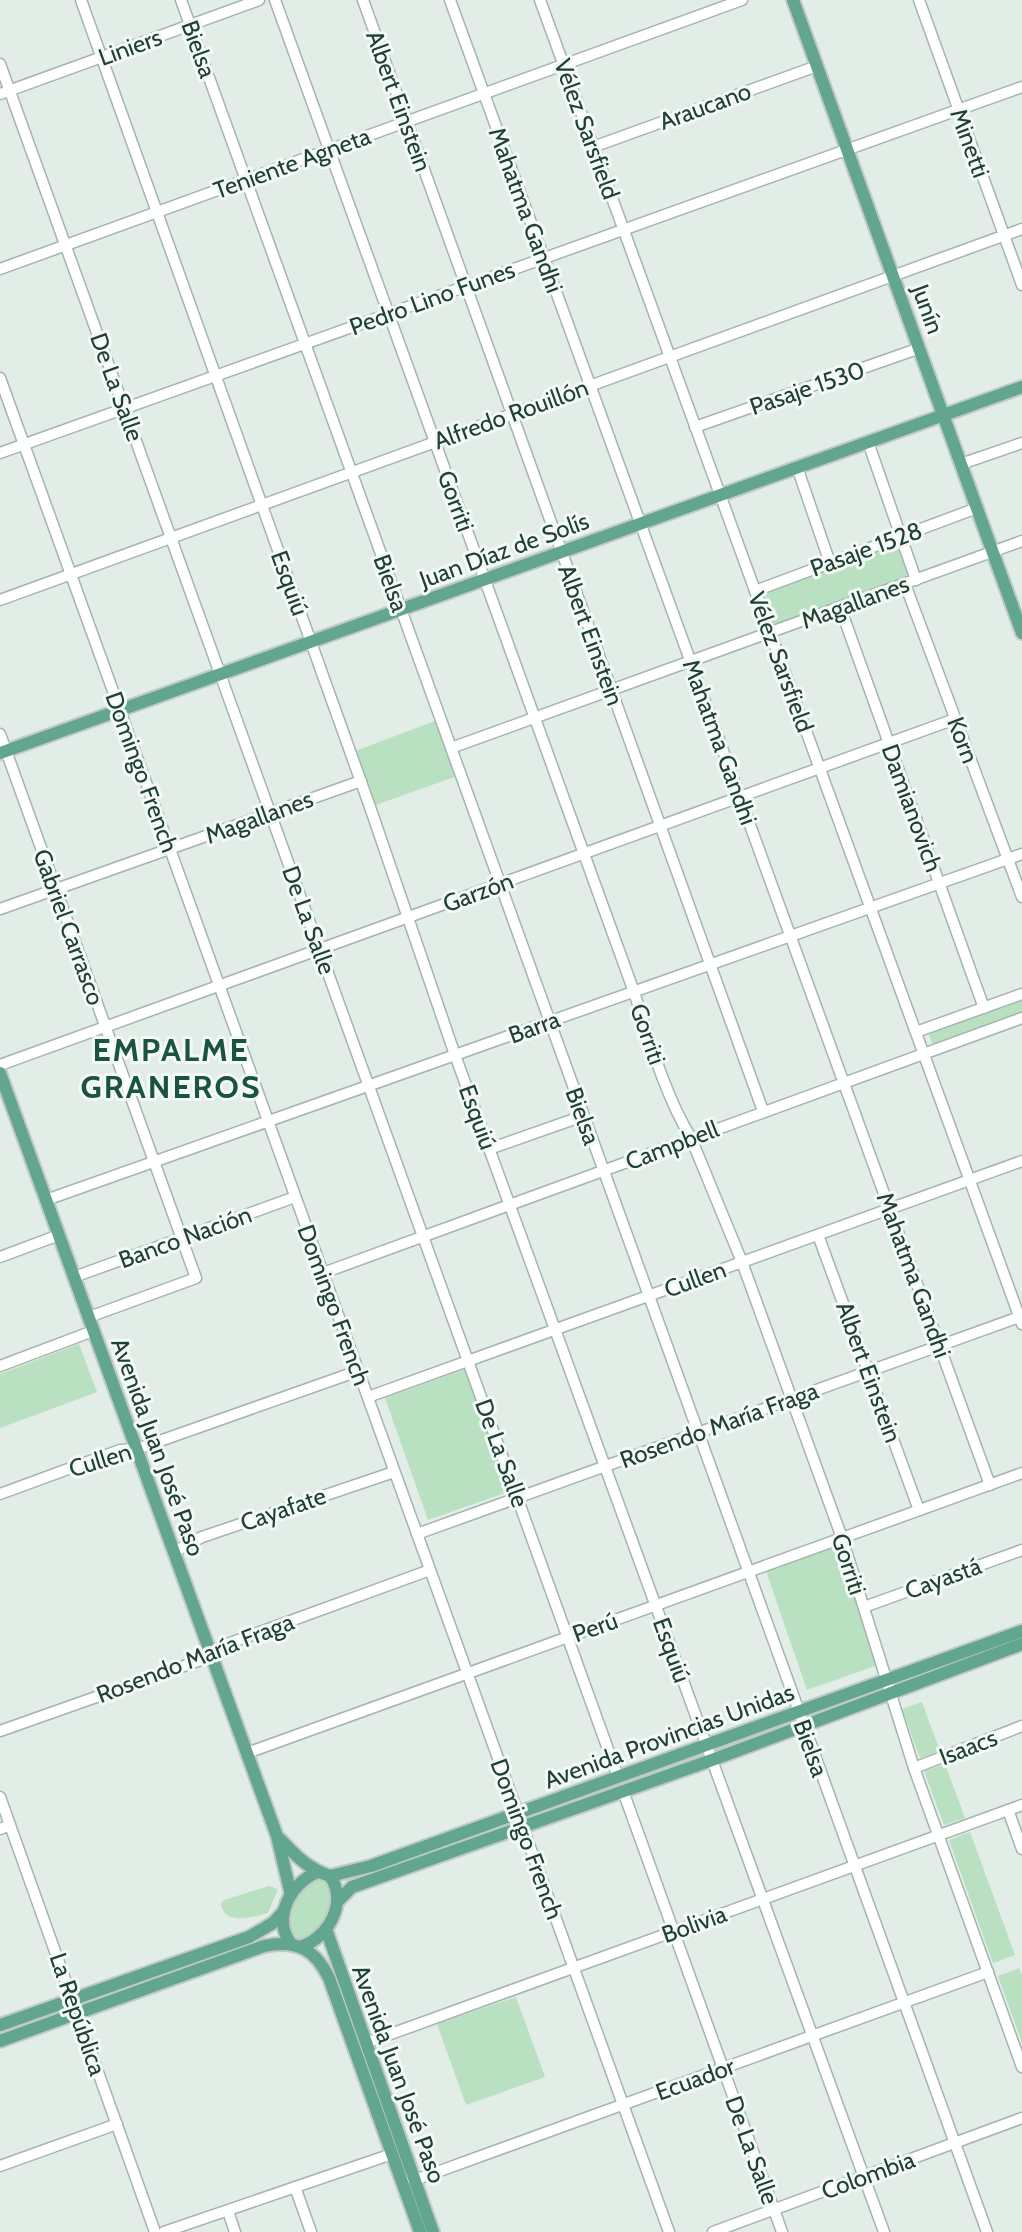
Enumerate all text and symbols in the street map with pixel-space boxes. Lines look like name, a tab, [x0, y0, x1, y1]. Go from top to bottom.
street label: Bielsa	[175, 16, 223, 82]
street label: Liniers	[94, 22, 166, 72]
street label: Albert Einstein	[360, 27, 438, 175]
street label: Vélez Sarsfield	[548, 55, 626, 203]
street label: Araucano	[655, 76, 755, 136]
street label: Minetti	[944, 105, 996, 181]
street label: Teniente Agneta	[210, 121, 375, 205]
street label: Mahatma Gandhi	[483, 123, 569, 297]
street label: Pedro Lino Funes	[345, 255, 519, 341]
street label: Junín	[905, 279, 950, 338]
street label: De La Salle	[84, 329, 150, 445]
street label: Pasaje 1530	[746, 355, 868, 421]
street label: Alfredo Rouillón	[430, 373, 592, 455]
street label: Gorriti	[432, 467, 480, 535]
street label: Juan Díaz de Solís	[414, 506, 593, 594]
street label: Pasaje 1528	[806, 515, 926, 583]
street label: Esquiú	[265, 547, 315, 619]
street label: Bielsa	[367, 550, 415, 616]
street label: Albert Einstein	[552, 561, 630, 709]
street label: Magallanes	[797, 569, 913, 635]
street label: Vélez Sarsfield	[742, 588, 820, 736]
street label: Mahatma Gandhi	[677, 655, 763, 829]
street label: Domingo French	[99, 688, 185, 856]
street label: Korn	[941, 713, 985, 767]
street label: Damianovich	[876, 740, 948, 876]
street label: Magallanes	[201, 784, 317, 850]
street label: Gabriel Carrasco	[27, 845, 111, 1009]
street label: De La Salle	[276, 862, 342, 978]
street label: Garzón	[439, 866, 517, 918]
street label: Gorriti	[624, 1000, 672, 1068]
street label: Barra	[504, 1004, 564, 1050]
district label: EMPALME GRANEROS	[81, 1030, 262, 1106]
street label: Esquiú	[453, 1081, 503, 1153]
street label: Bielsa	[559, 1083, 607, 1149]
street label: Campbell	[621, 1114, 723, 1176]
street label: Mahatma Gandhi	[871, 1188, 957, 1362]
street label: Banco Nación	[115, 1200, 255, 1274]
street label: Domingo French	[291, 1221, 377, 1389]
street label: Cullen	[660, 1254, 730, 1304]
street label: Albert Einstein	[830, 1298, 908, 1446]
street label: Avenida Juan José Paso	[105, 1334, 211, 1560]
street label: Rosendo María Fraga	[616, 1375, 823, 1474]
street label: De La Salle	[469, 1395, 535, 1511]
street label: Cullen	[65, 1437, 135, 1483]
street label: Cayafate	[236, 1481, 330, 1537]
street label: Gorriti	[826, 1530, 872, 1598]
street label: Cayastá	[901, 1551, 985, 1605]
street label: Perú	[568, 1606, 622, 1648]
street label: Rosendo María Fraga	[92, 1607, 298, 1709]
street label: Esquiú	[647, 1614, 697, 1686]
street label: Avenida Provincias Unidas	[540, 1677, 798, 1795]
street label: Bielsa	[787, 1715, 835, 1781]
street label: Isaacs	[935, 1723, 1001, 1771]
street label: Domingo French	[484, 1755, 570, 1923]
street label: Bolivia	[658, 1899, 731, 1949]
street label: La República	[44, 1949, 113, 2080]
street label: Avenida Juan José Paso	[346, 1961, 452, 2187]
street label: Ecuador	[652, 2051, 739, 2107]
street label: De La Salle	[719, 2092, 785, 2208]
street label: Colombia	[817, 2145, 919, 2205]

